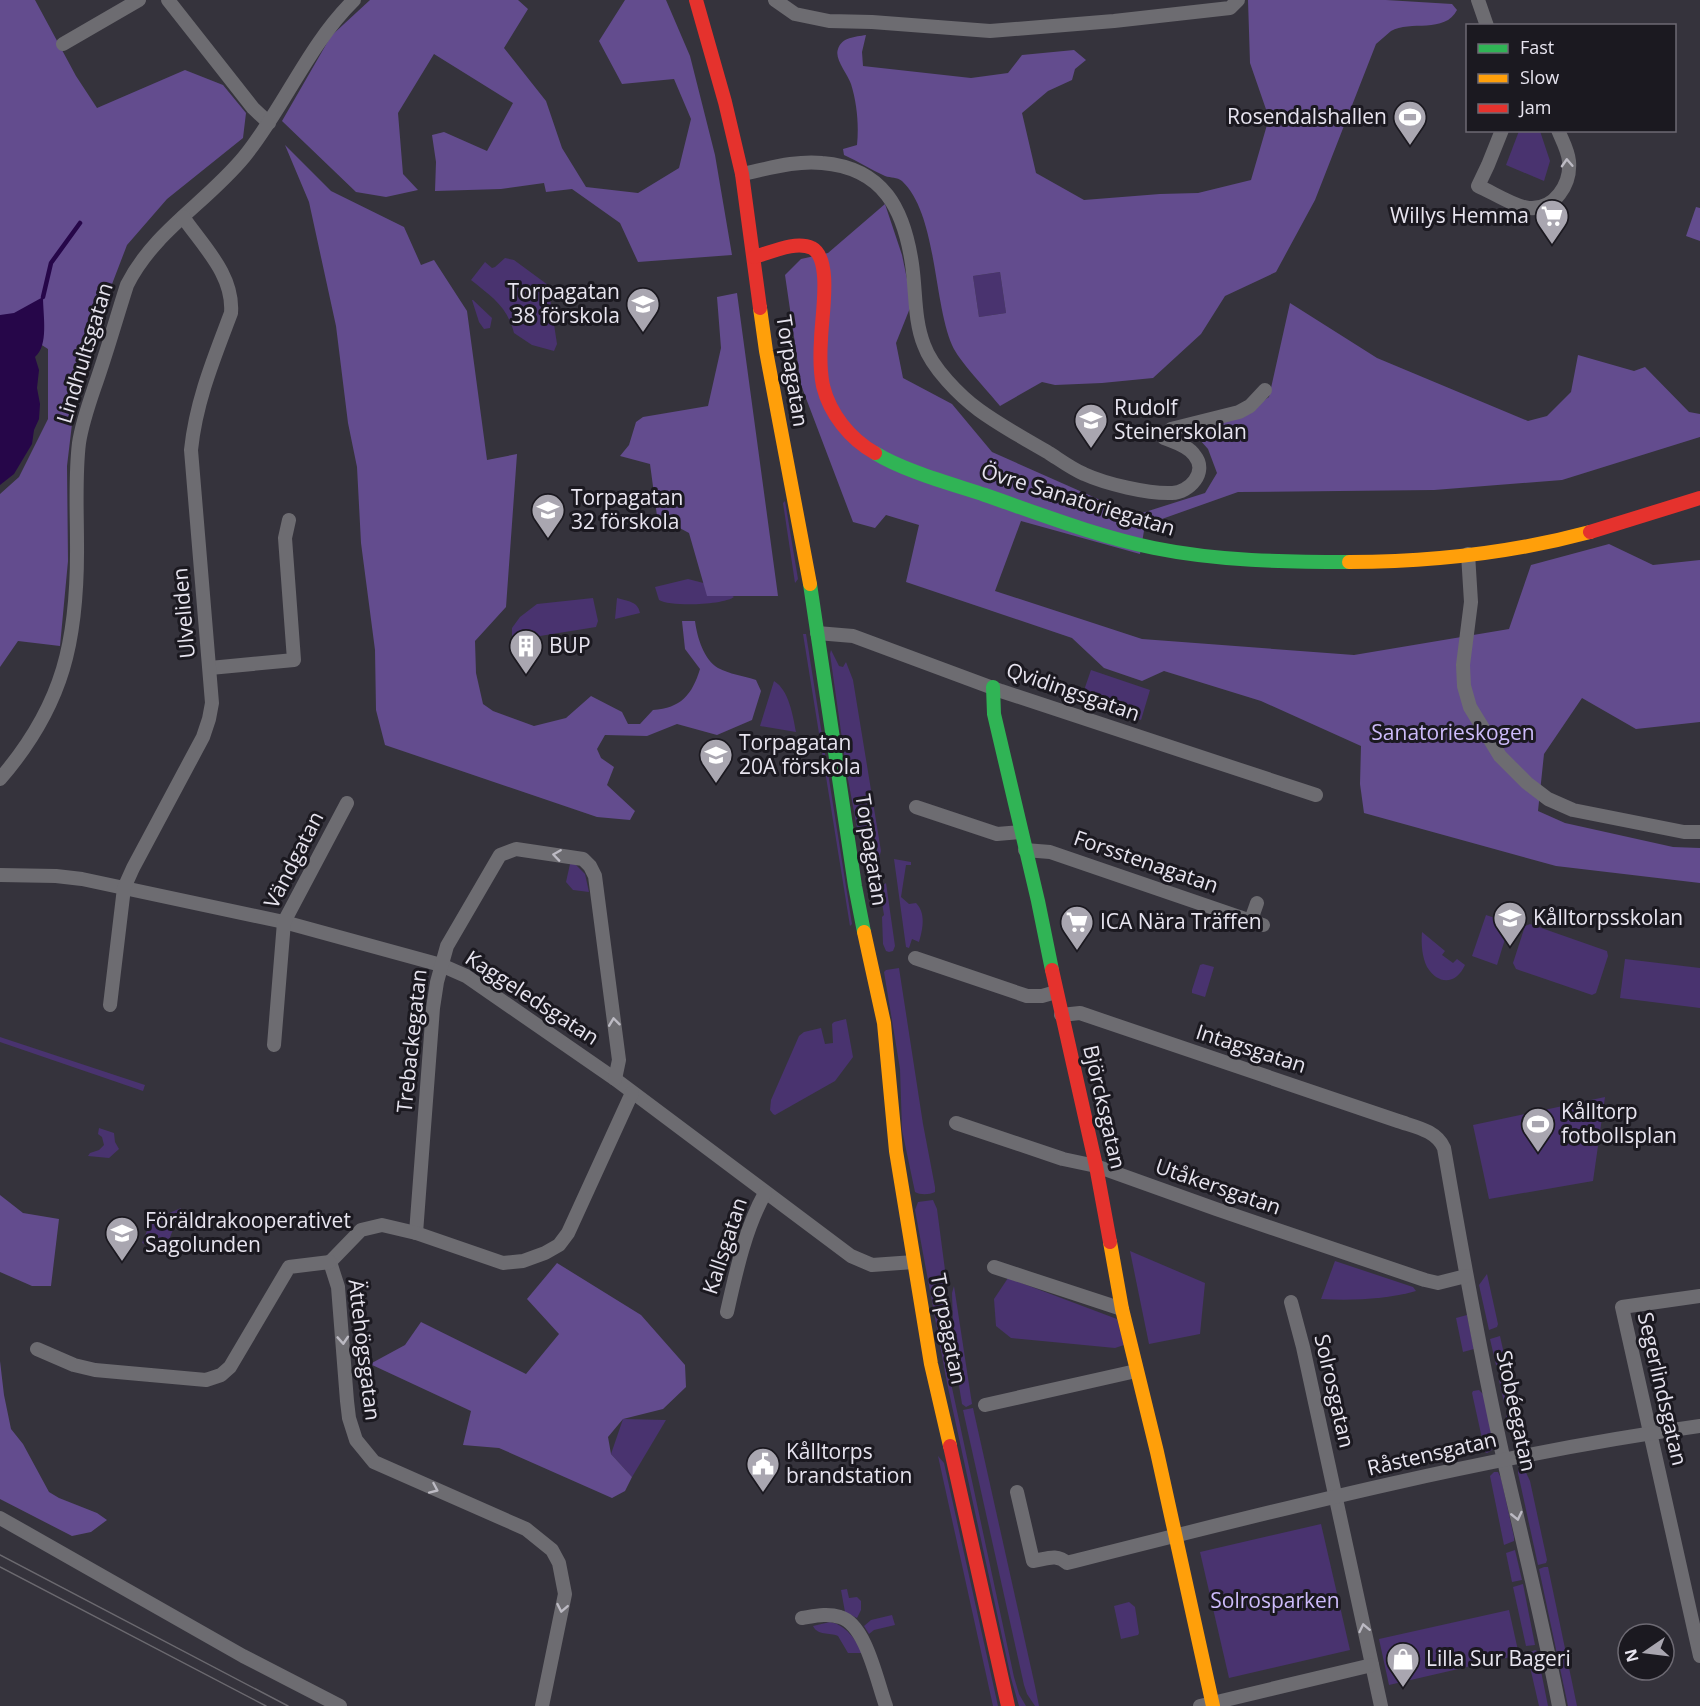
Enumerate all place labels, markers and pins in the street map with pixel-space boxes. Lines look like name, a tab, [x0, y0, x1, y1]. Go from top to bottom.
sports icon: Rosendalshallen	[1392, 99, 1428, 146]
place label: Rosendalshallen	[1227, 102, 1387, 130]
supermarket icon: Willys Hemma	[1534, 198, 1570, 245]
place label: Willys Hemma	[1390, 201, 1529, 229]
place label: Torpagatan 38 förskola	[508, 277, 620, 329]
school or university icon: Torpagatan 38 förskola	[625, 286, 661, 333]
place label: Rudolf Steinerskolan	[1114, 393, 1247, 445]
school or university icon: Rudolf Steinerskolan	[1073, 402, 1109, 449]
place label: Torpagatan 32 förskola	[571, 483, 683, 535]
school or university icon: Torpagatan 32 förskola	[530, 492, 566, 539]
building icon: BUP	[508, 628, 544, 675]
place label: BUP	[549, 631, 591, 659]
place label: Torpagatan 20A förskola	[739, 728, 861, 780]
school or university icon: Torpagatan 20A förskola	[698, 737, 734, 784]
school or university icon: Kålltorpsskolan	[1492, 900, 1528, 947]
place label: Kålltorpsskolan	[1533, 903, 1683, 931]
supermarket icon: ICA Nära Träffen	[1059, 904, 1095, 951]
place label: ICA Nära Träffen	[1100, 907, 1262, 935]
place label: Kålltorp fotbollsplan	[1561, 1097, 1677, 1149]
sports icon: Kålltorp fotbollsplan	[1520, 1106, 1556, 1153]
place label: Föräldrakooperativet Sagolunden	[145, 1206, 351, 1258]
school or university icon: Föräldrakooperativet Sagolunden	[104, 1215, 140, 1262]
place label: Kålltorps brandstation	[786, 1437, 912, 1489]
public building icon: Kålltorps brandstation	[745, 1446, 781, 1493]
shop icon: Lilla Sur Bageri	[1385, 1641, 1421, 1688]
place label: Lilla Sur Bageri	[1426, 1644, 1571, 1672]

